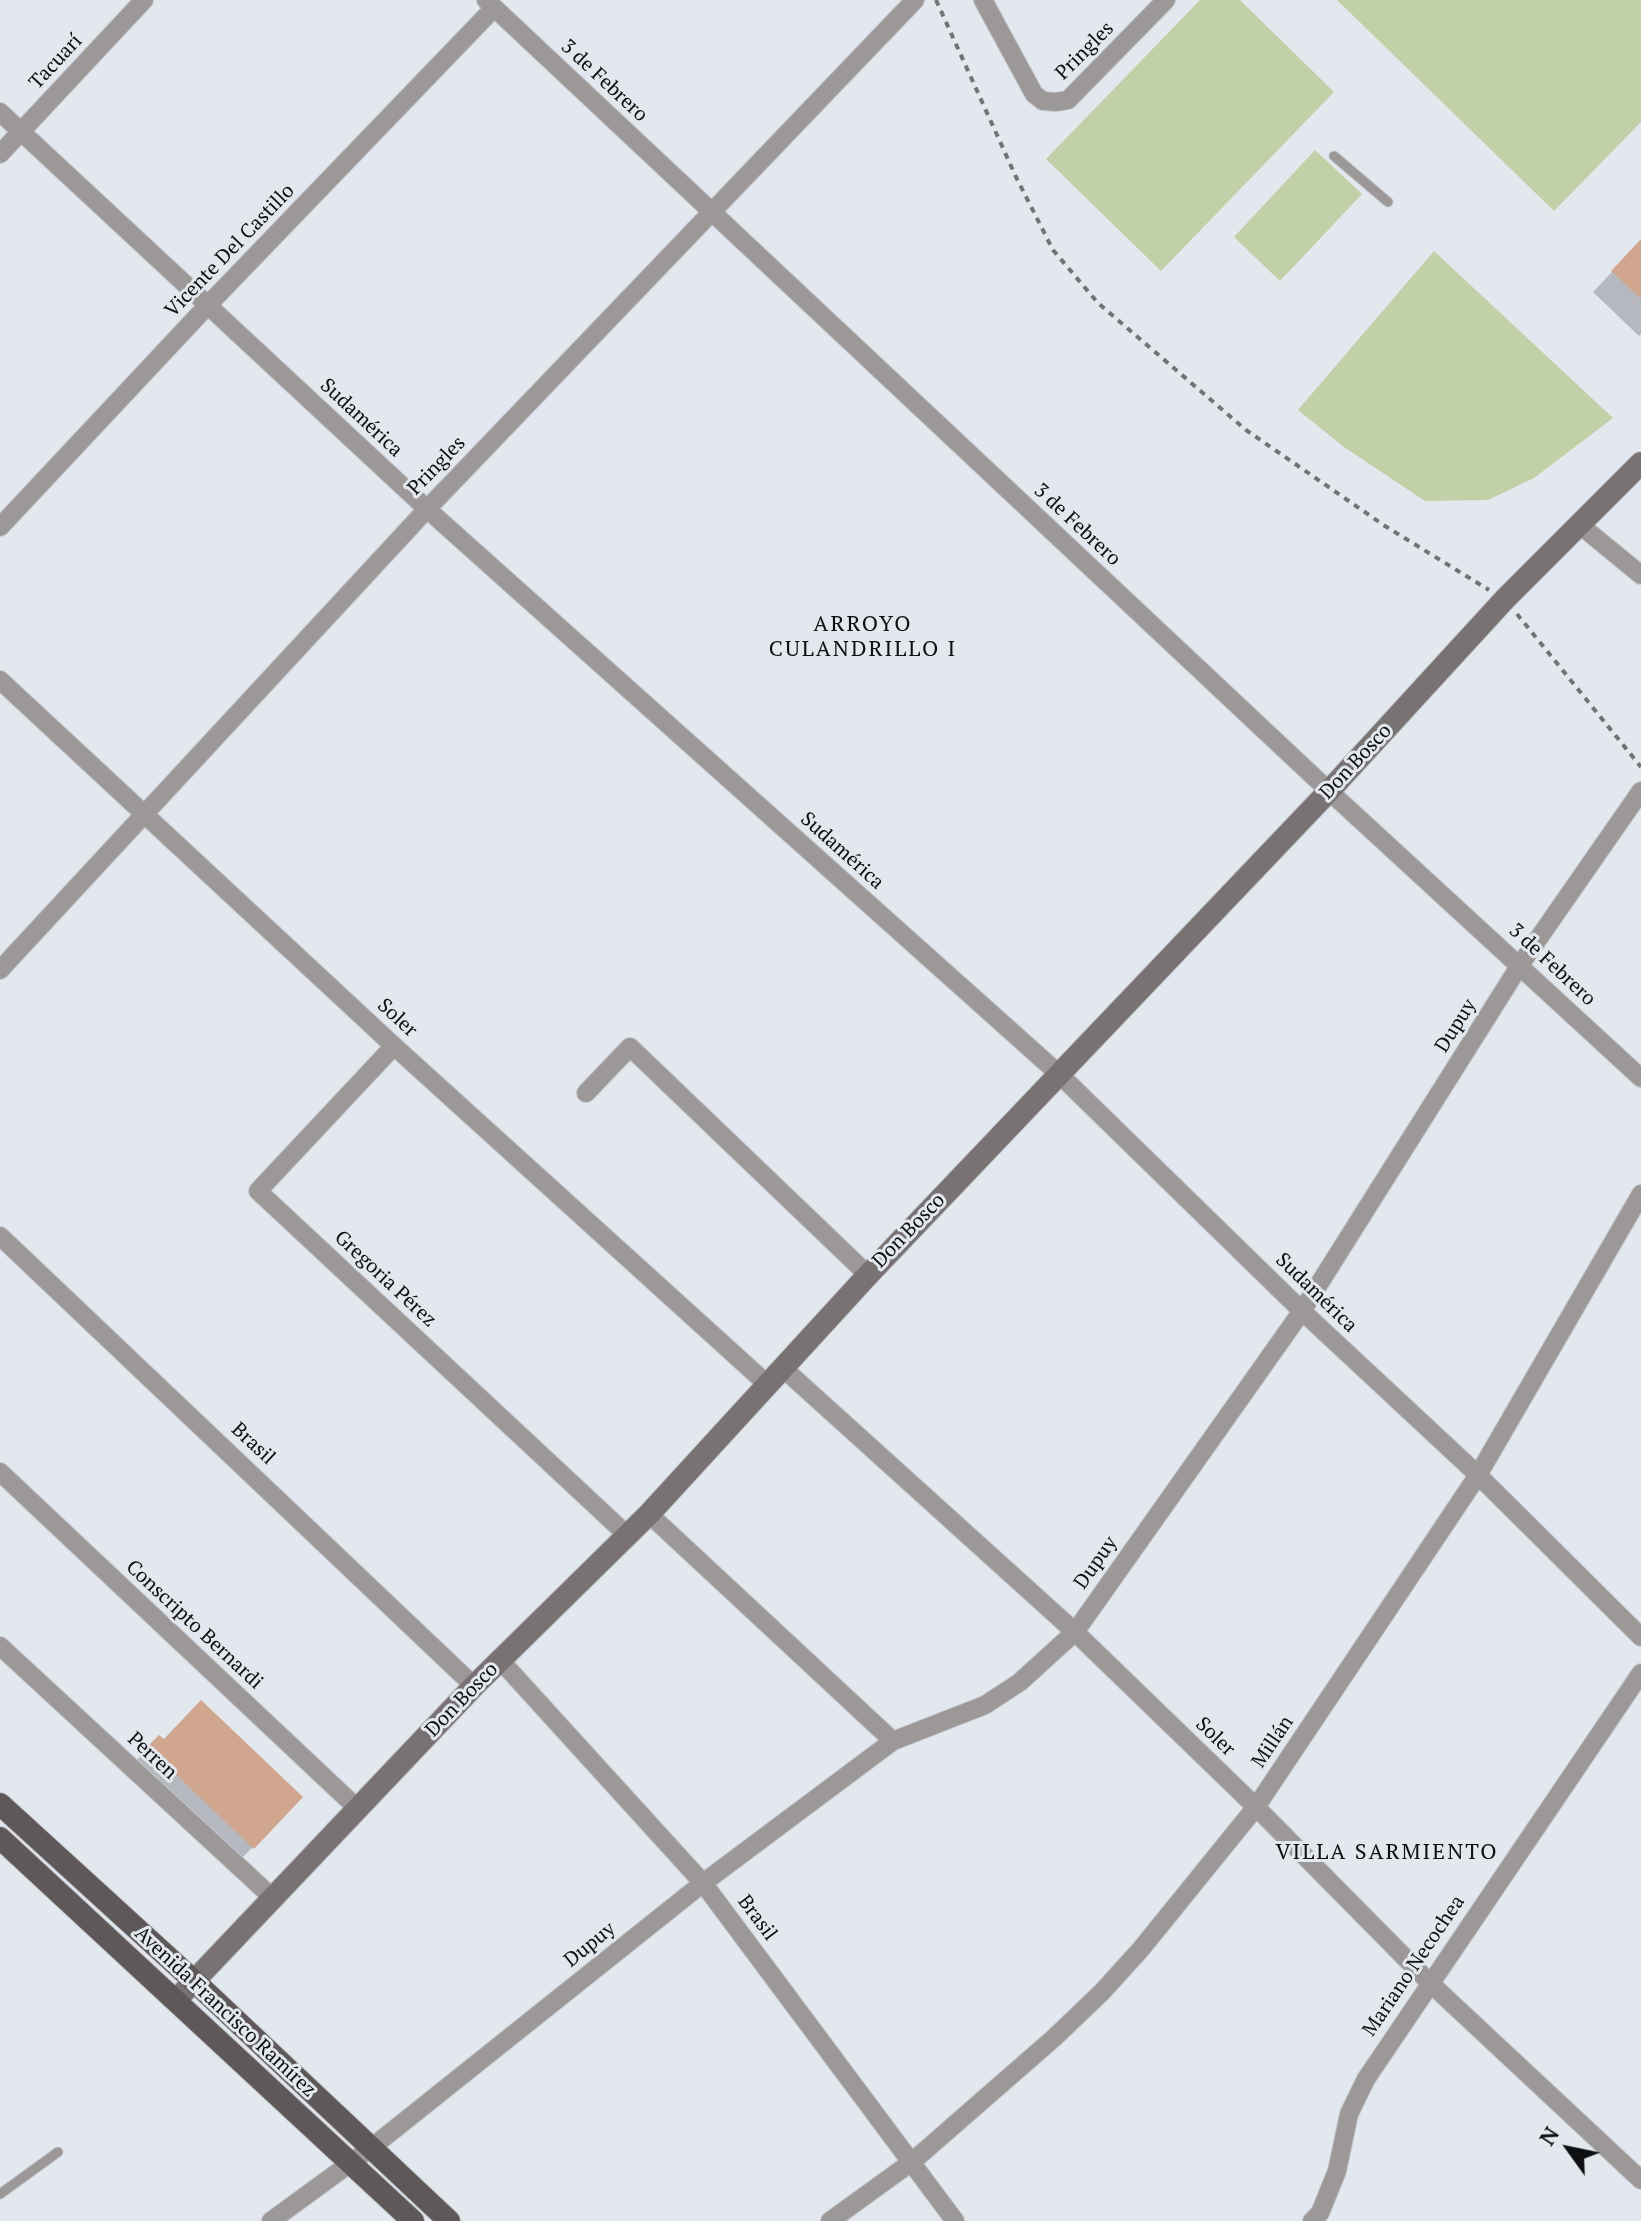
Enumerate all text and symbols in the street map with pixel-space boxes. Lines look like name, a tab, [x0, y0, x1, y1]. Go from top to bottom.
street label: Pringles	[1051, 17, 1119, 85]
street label: Tacuarí	[25, 30, 87, 94]
street label: 3 de Febrero	[556, 35, 652, 127]
street label: Vicente Del Castillo	[160, 179, 300, 323]
street label: Sudamérica	[315, 374, 407, 462]
street label: Pringles	[403, 432, 471, 500]
street label: 3 de Febrero	[1029, 479, 1125, 571]
district label: ARROYO CULANDRILLO I	[769, 612, 957, 664]
street label: Don Bosco	[1315, 719, 1397, 805]
street label: Sudamérica	[795, 807, 889, 895]
street label: 3 de Febrero	[1504, 919, 1600, 1011]
street label: Soler	[372, 994, 422, 1042]
street label: Dupuy	[1430, 995, 1482, 1057]
street label: Don Bosco	[868, 1189, 950, 1273]
street label: Gregoria Pérez	[329, 1226, 441, 1332]
street label: Sudamérica	[1270, 1248, 1362, 1338]
street label: Brasil	[226, 1418, 280, 1470]
street label: Dupuy	[1069, 1532, 1123, 1594]
street label: Conscripto Bernardi	[121, 1555, 267, 1695]
street label: Don Bosco	[421, 1658, 503, 1742]
street label: Millán	[1247, 1712, 1299, 1772]
street label: Soler	[1190, 1713, 1240, 1761]
street label: Perren	[122, 1727, 182, 1785]
district label: VILLA SARMIENTO	[1275, 1840, 1499, 1866]
street label: Brasil	[732, 1891, 782, 1945]
street label: Mariano Necochea	[1358, 1891, 1470, 2041]
street label: Dupuy	[560, 1917, 620, 1973]
street label: Avenida Francisco Ramírez	[129, 1922, 321, 2102]
north arrow	[1529, 2109, 1609, 2189]
text: N	[1532, 2121, 1565, 2151]

